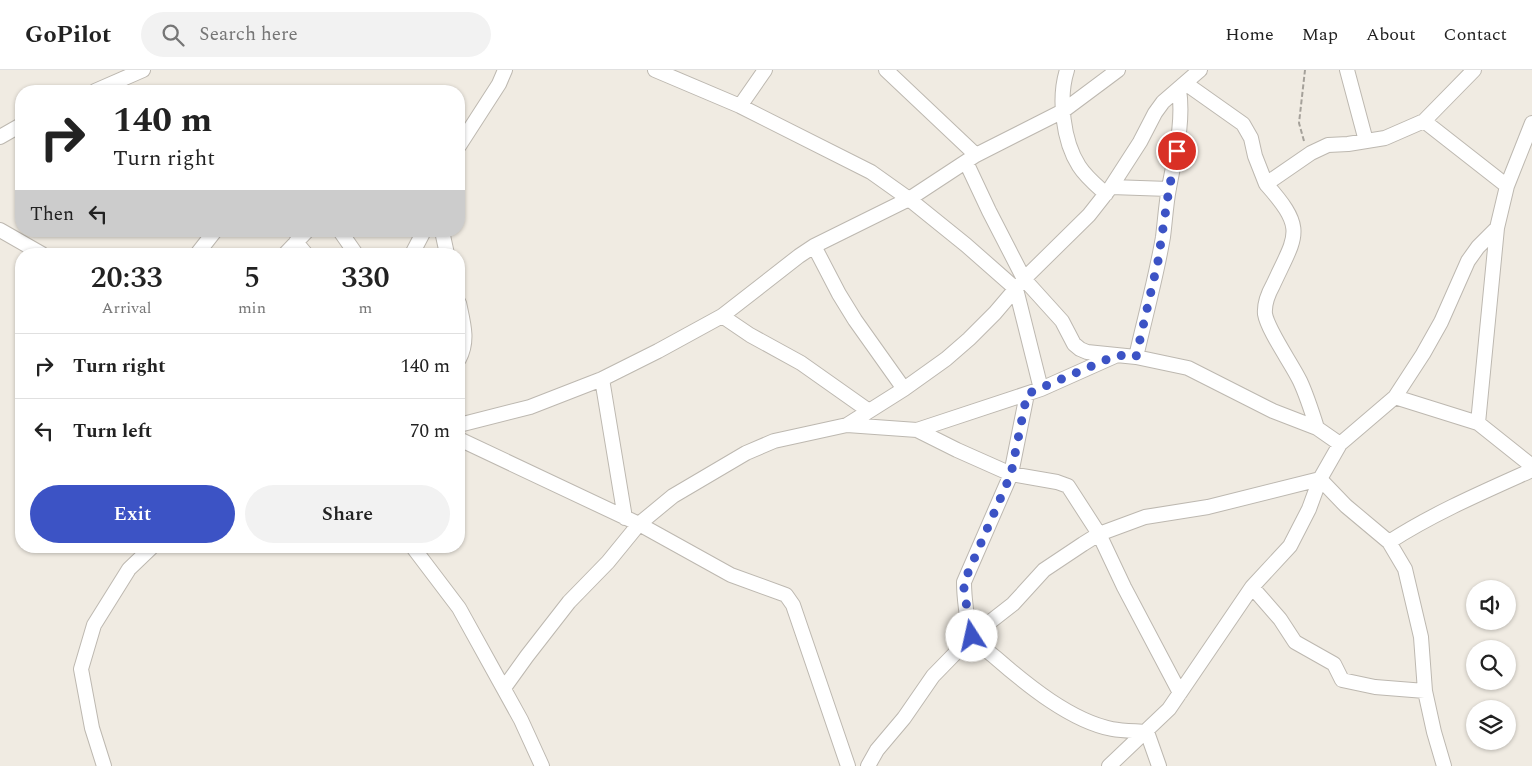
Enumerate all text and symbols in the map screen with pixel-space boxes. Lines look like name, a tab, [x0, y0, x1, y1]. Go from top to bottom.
search box	[141, 12, 491, 57]
text: GoPilot	[25, 17, 111, 53]
text: Search here	[199, 20, 298, 49]
icon: search	[159, 21, 187, 49]
text: Home	[1225, 21, 1274, 48]
text: Map	[1302, 21, 1338, 48]
text: About	[1366, 21, 1416, 48]
text: Contact	[1444, 21, 1507, 48]
text: 140 m	[113, 94, 212, 147]
icon: right	[30, 105, 95, 170]
pin	[1156, 130, 1198, 172]
icon: arrive	[1163, 137, 1191, 165]
text: Turn right	[113, 142, 215, 175]
text: Then	[30, 200, 74, 229]
icon: left	[84, 200, 112, 228]
text: 20:33	[90, 255, 163, 301]
text: 5	[244, 255, 260, 301]
text: 330	[341, 255, 390, 301]
text: Arrival	[102, 296, 151, 320]
text: min	[238, 296, 266, 320]
text: m	[359, 296, 372, 320]
icon: right	[30, 352, 58, 380]
text: Turn right	[73, 352, 166, 381]
text: 140 m	[400, 352, 450, 381]
icon: left	[30, 417, 58, 445]
text: Turn left	[73, 417, 152, 446]
text: 70 m	[410, 417, 450, 446]
button: Exit	[30, 485, 235, 543]
button: Share	[245, 485, 450, 543]
map controls	[1466, 580, 1516, 750]
button: sound	[1466, 580, 1516, 630]
position arrow	[945, 609, 997, 661]
button: search	[1466, 640, 1516, 690]
button: layers	[1466, 700, 1516, 750]

